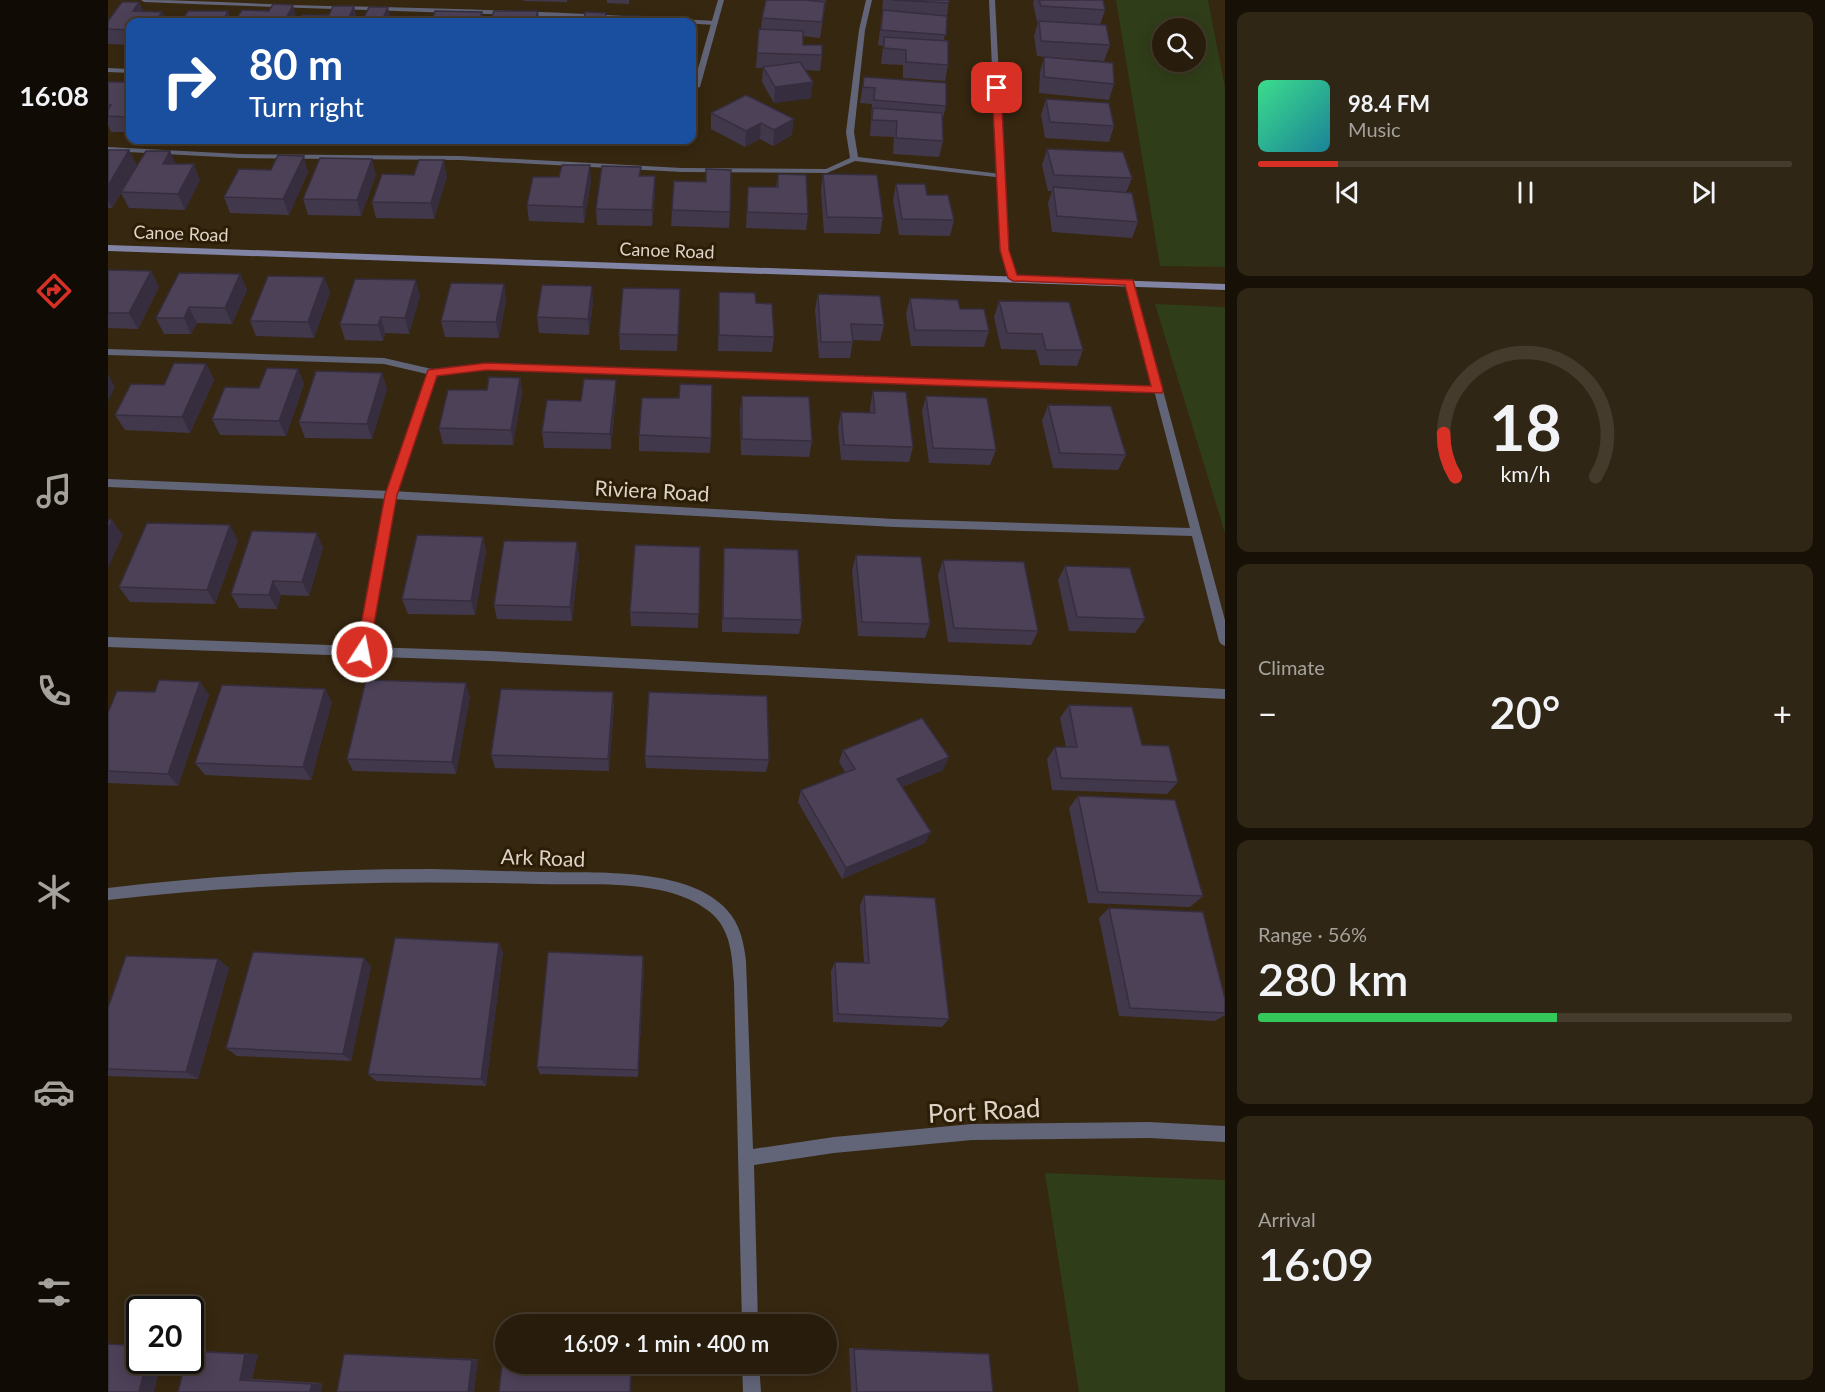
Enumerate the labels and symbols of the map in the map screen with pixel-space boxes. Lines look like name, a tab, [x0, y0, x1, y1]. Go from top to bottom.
pin	[971, 62, 1022, 113]
street label: Canoe Road	[133, 220, 229, 246]
street label: Canoe Road	[619, 237, 715, 263]
street label: Riviera Road	[594, 475, 710, 505]
position arrow	[330, 620, 394, 684]
street label: Ark Road	[500, 843, 586, 871]
street label: Port Road	[927, 1091, 1041, 1129]
speed limit sign: 20	[126, 1296, 204, 1374]

